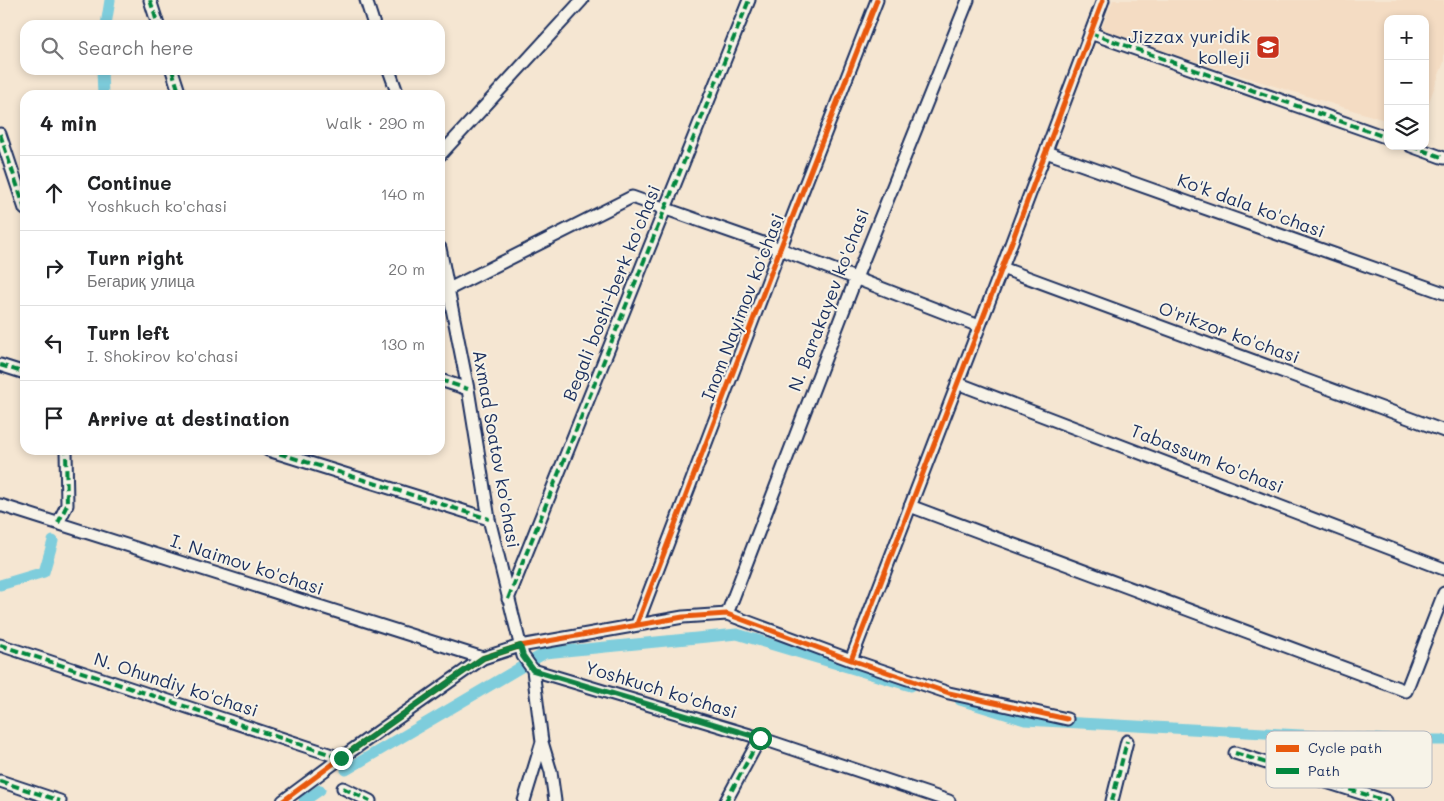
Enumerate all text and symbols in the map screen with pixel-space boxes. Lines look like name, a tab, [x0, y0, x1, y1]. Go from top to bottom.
map controls	[1384, 15, 1429, 150]
button: +	[1384, 15, 1429, 60]
search box	[20, 20, 445, 75]
place label: Jizzax yuridik kolleji	[1128, 24, 1250, 69]
icon: search	[38, 34, 66, 62]
school or university icon: Jizzax yuridik kolleji	[1255, 34, 1281, 60]
text: Search here	[78, 35, 194, 60]
button: −	[1384, 60, 1429, 105]
button: layers	[1384, 105, 1429, 150]
text: 4 min	[40, 109, 97, 136]
text: Walk · 290 m	[325, 112, 425, 133]
street label: Ko'k dala ko'chasi	[1174, 167, 1328, 243]
text: Continue	[87, 170, 172, 195]
icon: ahead	[40, 179, 68, 207]
street label: Begali boshi-berk ko'chasi	[557, 181, 666, 404]
text: 140 m	[381, 183, 425, 204]
text: Yoshkuch ko'chasi	[87, 195, 227, 216]
street label: N. Barakayev ko'chasi	[782, 205, 874, 395]
street label: Inom Nayimov ko'chasi	[695, 210, 789, 404]
text: Turn right	[87, 245, 184, 270]
icon: right	[40, 254, 68, 282]
text: 20 m	[388, 258, 425, 279]
text: Бегариқ улица	[87, 270, 195, 291]
street label: O'rikzor ko'chasi	[1156, 295, 1303, 369]
text: Turn left	[87, 320, 170, 345]
icon: left	[40, 329, 68, 357]
text: 130 m	[381, 333, 425, 354]
text: I. Shokirov ko'chasi	[87, 345, 238, 366]
street label: Axmad Soatov ko'chasi	[468, 348, 526, 550]
icon: arrive	[40, 404, 68, 432]
text: Arrive at destination	[87, 406, 290, 431]
street label: Tabassum ko'chasi	[1128, 418, 1287, 498]
street label: I. Naimov ko'chasi	[168, 528, 327, 600]
street label: N. Ohundiy ko'chasi	[91, 646, 261, 722]
street label: Yoshkuch ko'chasi	[582, 655, 740, 724]
route start	[749, 727, 772, 750]
legend	[1266, 731, 1432, 788]
text: Cycle path	[1308, 738, 1382, 757]
route end	[330, 747, 353, 770]
text: Path	[1308, 761, 1339, 780]

